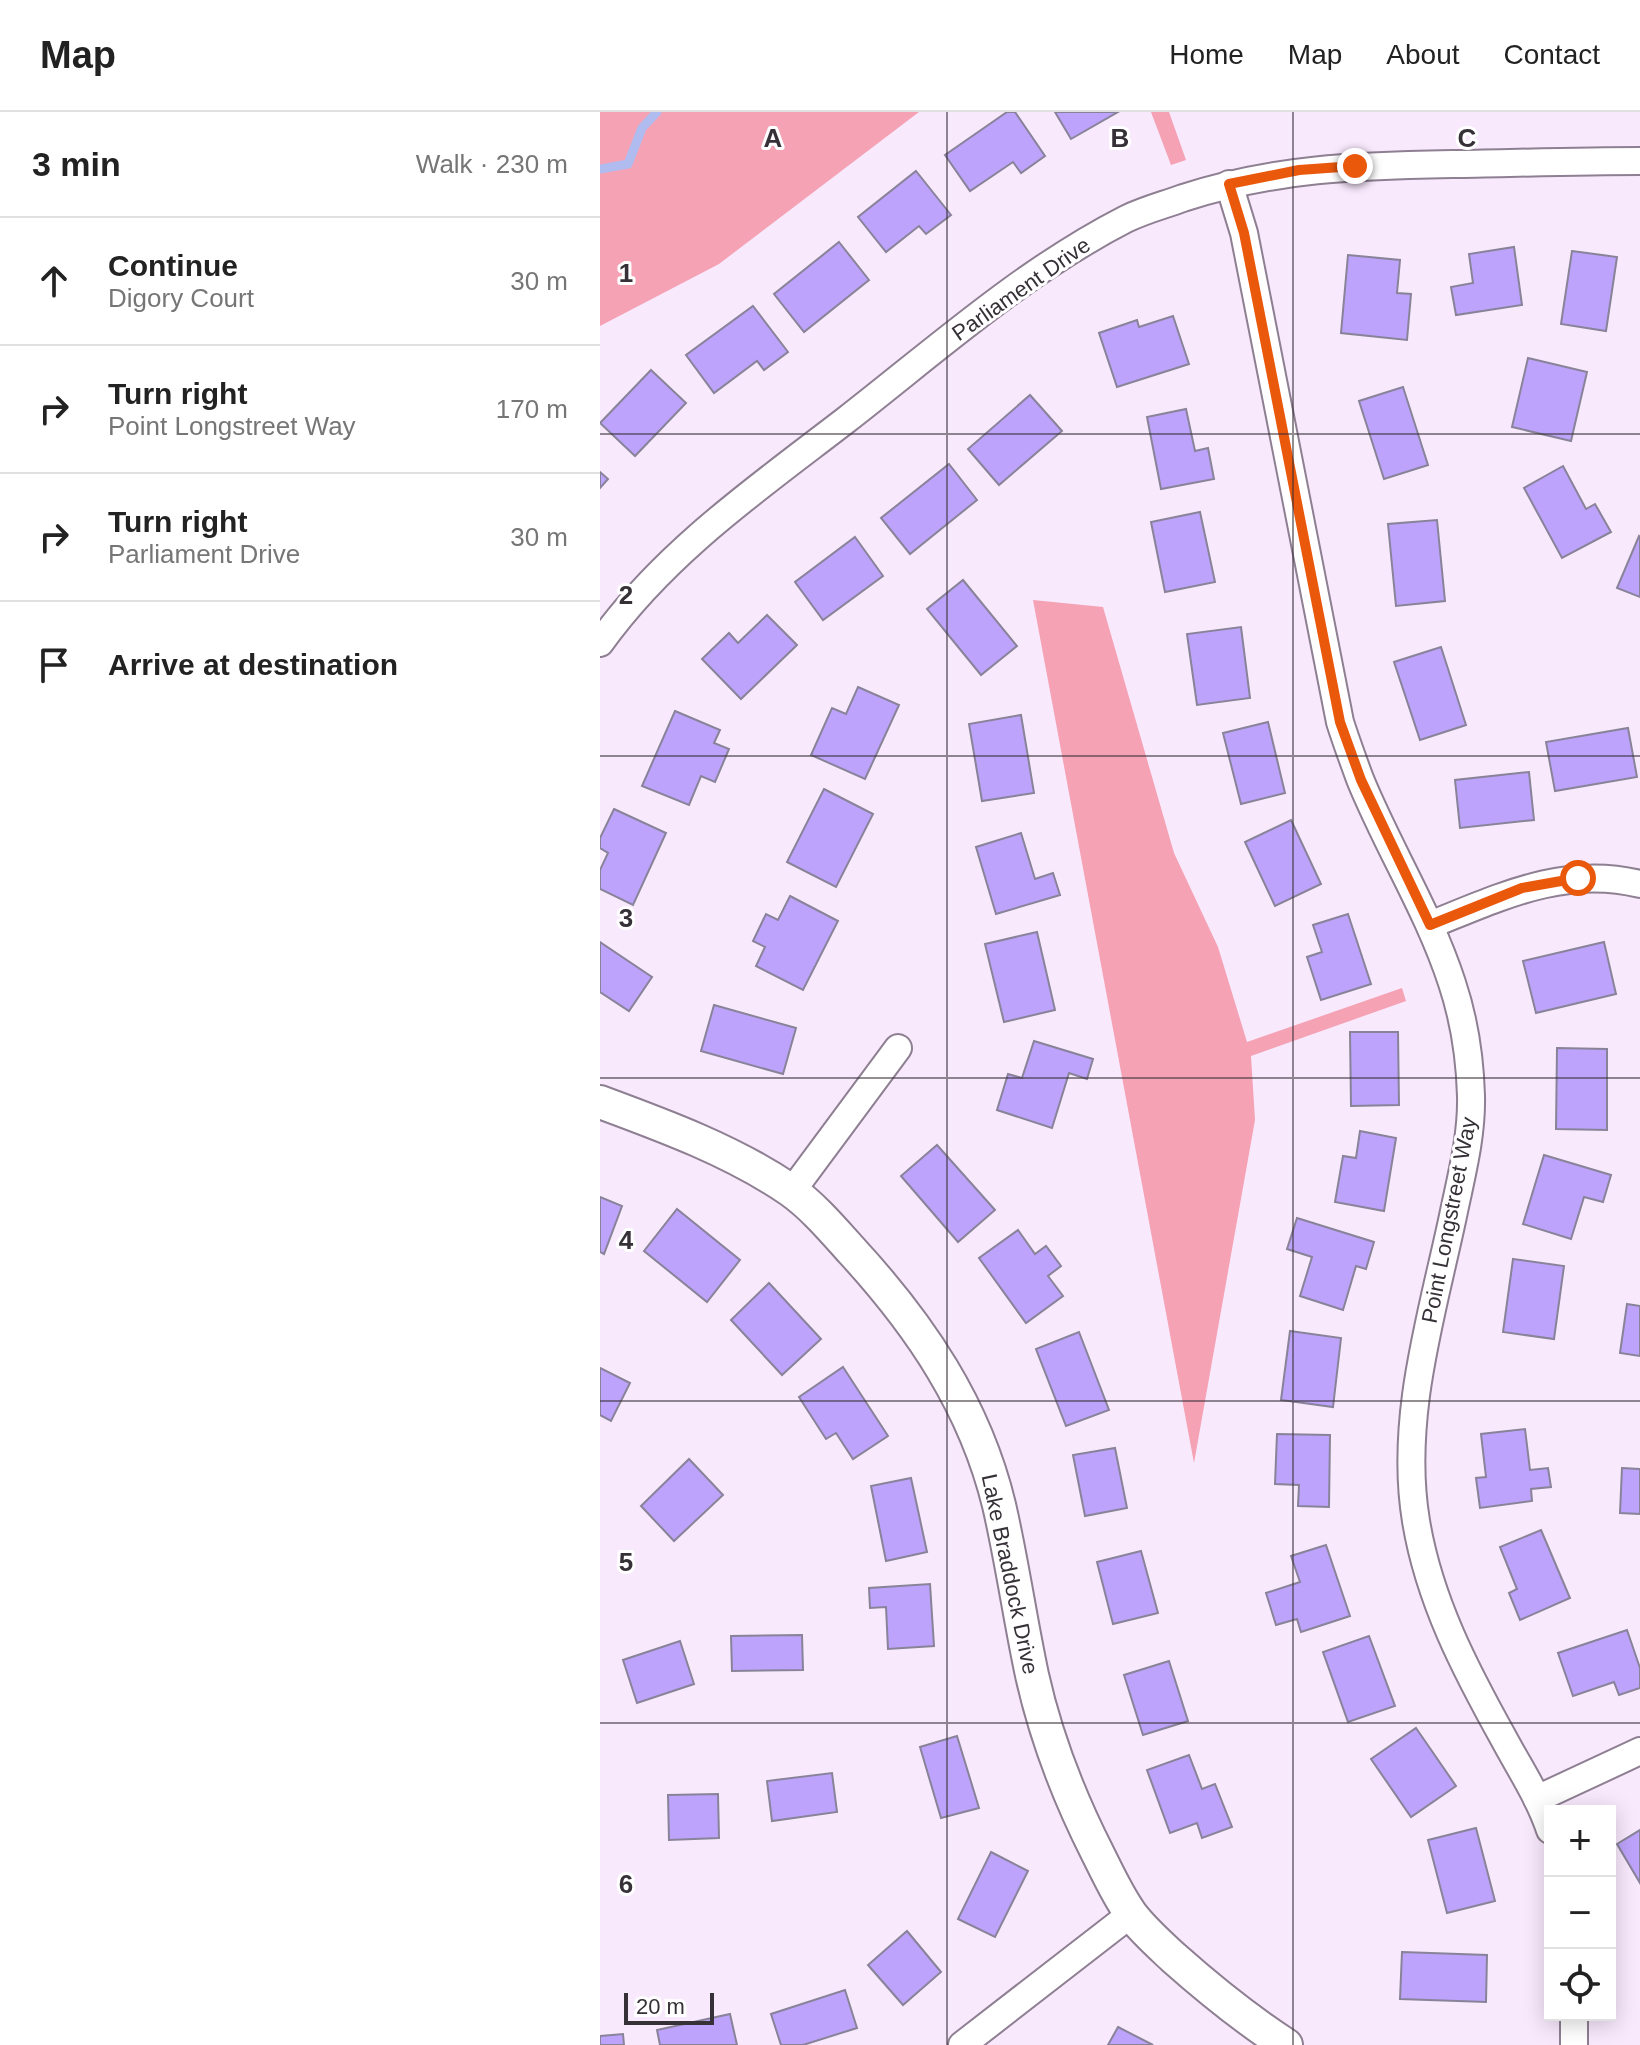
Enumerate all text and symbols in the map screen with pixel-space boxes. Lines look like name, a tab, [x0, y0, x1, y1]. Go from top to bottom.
text: Map	[40, 34, 116, 76]
text: Home	[1169, 39, 1244, 70]
text: Map	[1288, 39, 1342, 70]
text: About	[1386, 39, 1460, 70]
text: Contact	[1504, 39, 1600, 70]
text: A	[764, 123, 783, 153]
text: B	[1111, 123, 1129, 153]
text: C	[1458, 123, 1477, 153]
text: 3 min	[32, 145, 121, 183]
route end	[1337, 148, 1373, 184]
text: Walk · 230 m	[416, 149, 568, 179]
street label: Parliament Drive	[947, 232, 1095, 346]
text: Continue	[108, 249, 238, 282]
text: 1	[619, 258, 633, 288]
icon: ahead	[32, 259, 76, 303]
text: 30 m	[510, 266, 568, 296]
text: Digory Court	[108, 283, 254, 313]
text: Turn right	[108, 377, 247, 410]
icon: right	[32, 387, 76, 431]
text: 170 m	[496, 394, 568, 424]
text: Point Longstreet Way	[108, 411, 356, 441]
text: Turn right	[108, 505, 247, 538]
icon: right	[32, 515, 76, 559]
text: 30 m	[510, 522, 568, 552]
text: Parliament Drive	[108, 539, 300, 569]
text: 2	[619, 580, 633, 610]
icon: arrive	[32, 643, 76, 687]
text: Arrive at destination	[108, 648, 398, 681]
route start	[1560, 860, 1596, 896]
text: 3	[619, 903, 633, 933]
street label: Point Longstreet Way	[1417, 1115, 1481, 1325]
text: 4	[619, 1225, 634, 1255]
street label: Lake Braddock Drive	[977, 1472, 1043, 1676]
text: 5	[619, 1547, 633, 1577]
map controls	[1544, 1805, 1616, 2021]
button: +	[1544, 1805, 1616, 1877]
text: 6	[619, 1869, 633, 1899]
button: −	[1544, 1877, 1616, 1949]
button: locate	[1544, 1949, 1616, 2021]
scale bar	[624, 1989, 714, 2025]
text: 20 m	[636, 1994, 685, 2019]

